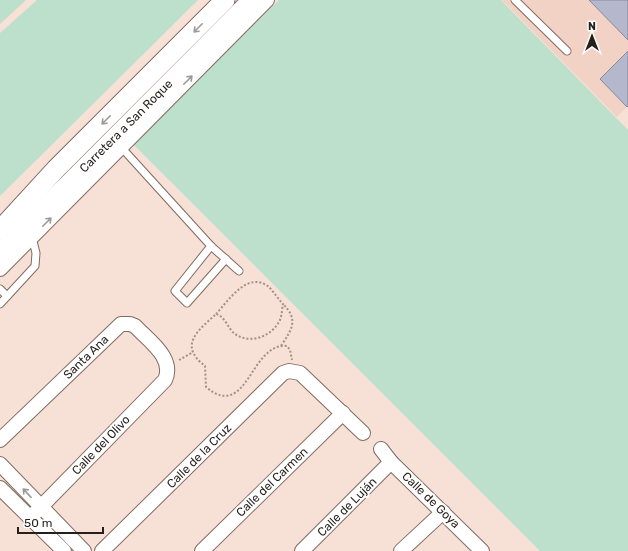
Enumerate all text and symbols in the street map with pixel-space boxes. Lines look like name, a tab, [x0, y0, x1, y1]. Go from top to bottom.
north arrow	[572, 16, 612, 56]
text: N	[588, 20, 596, 33]
one-way arrow	[193, 23, 202, 33]
one-way arrow	[183, 75, 193, 84]
street label: Carretera a San Roque	[77, 77, 175, 175]
one-way arrow	[101, 115, 111, 125]
one-way arrow	[42, 217, 52, 227]
street label: Santa Ana	[61, 332, 111, 382]
street label: Calle del Olivo	[69, 412, 133, 478]
street label: Calle de la Cruz	[164, 421, 234, 491]
street label: Calle del Carmen	[233, 444, 311, 520]
street label: Calle de Goya	[399, 469, 463, 531]
street label: Calle de Luján	[315, 475, 379, 539]
one-way arrow	[23, 488, 32, 498]
scale bar	[18, 509, 103, 535]
text: 50 m	[24, 516, 52, 530]

